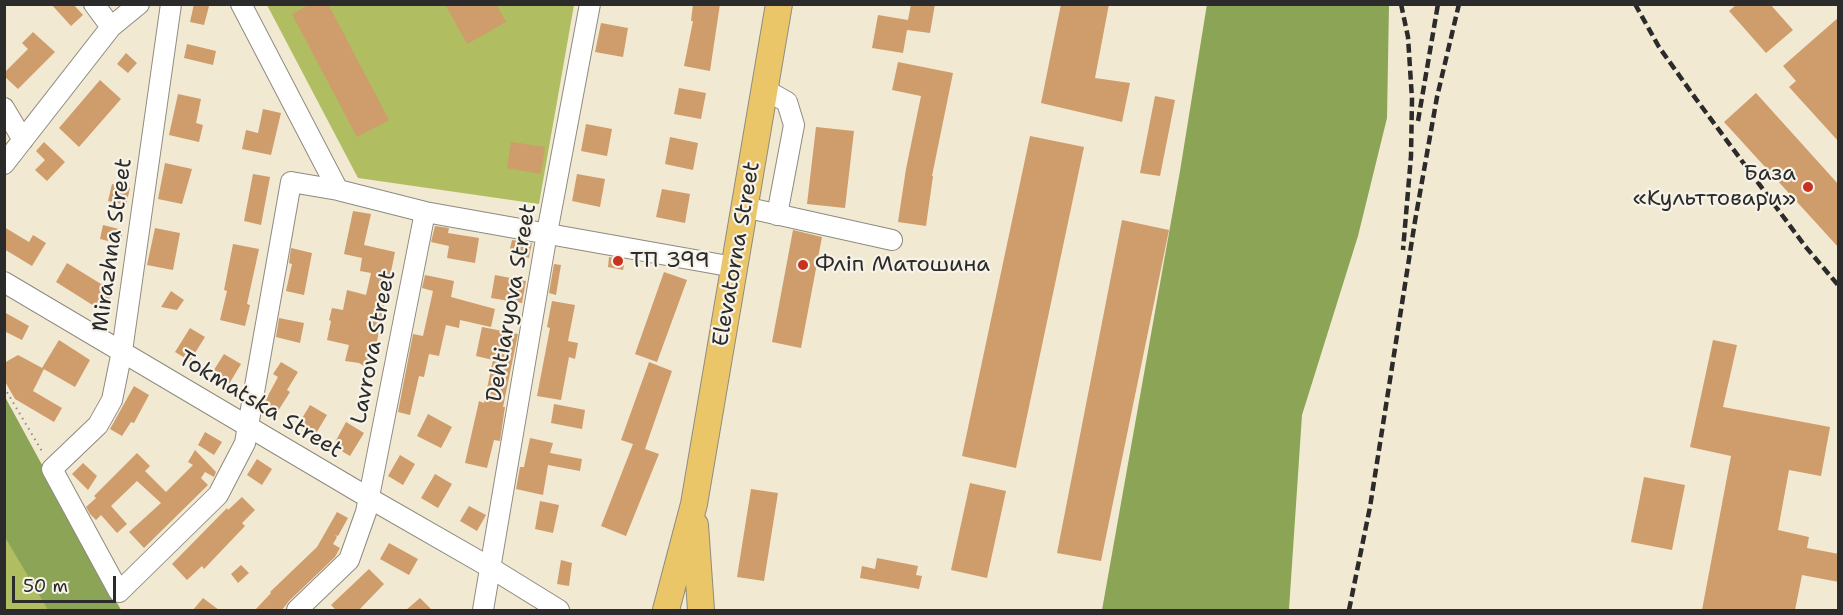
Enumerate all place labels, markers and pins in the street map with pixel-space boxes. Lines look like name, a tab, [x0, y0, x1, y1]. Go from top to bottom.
place label: База «Культтовари»	[1633, 161, 1796, 212]
marker: База «Культтовари»	[1801, 180, 1815, 194]
place label: ТП 399	[630, 248, 710, 274]
place label: Фліп Матошина	[815, 252, 990, 278]
marker: ТП 399	[611, 254, 625, 268]
marker: Фліп Матошина	[796, 258, 810, 272]

